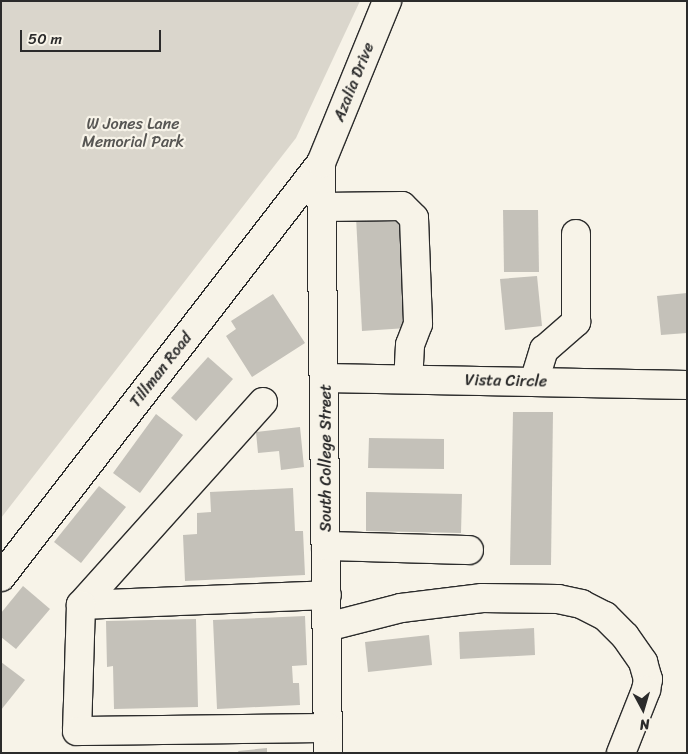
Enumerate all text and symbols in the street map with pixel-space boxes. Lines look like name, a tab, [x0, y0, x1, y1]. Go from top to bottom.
scale bar	[22, 20, 164, 52]
text: 50 m	[28, 26, 62, 52]
street label: Azalia Drive	[329, 40, 379, 124]
park label: W Jones Lane Memorial Park	[82, 114, 184, 152]
street label: Tillman Road	[126, 329, 196, 411]
street label: Vista Circle	[465, 371, 547, 391]
street label: South College Street	[316, 384, 336, 532]
north arrow	[618, 684, 668, 734]
text: N	[638, 711, 651, 737]

